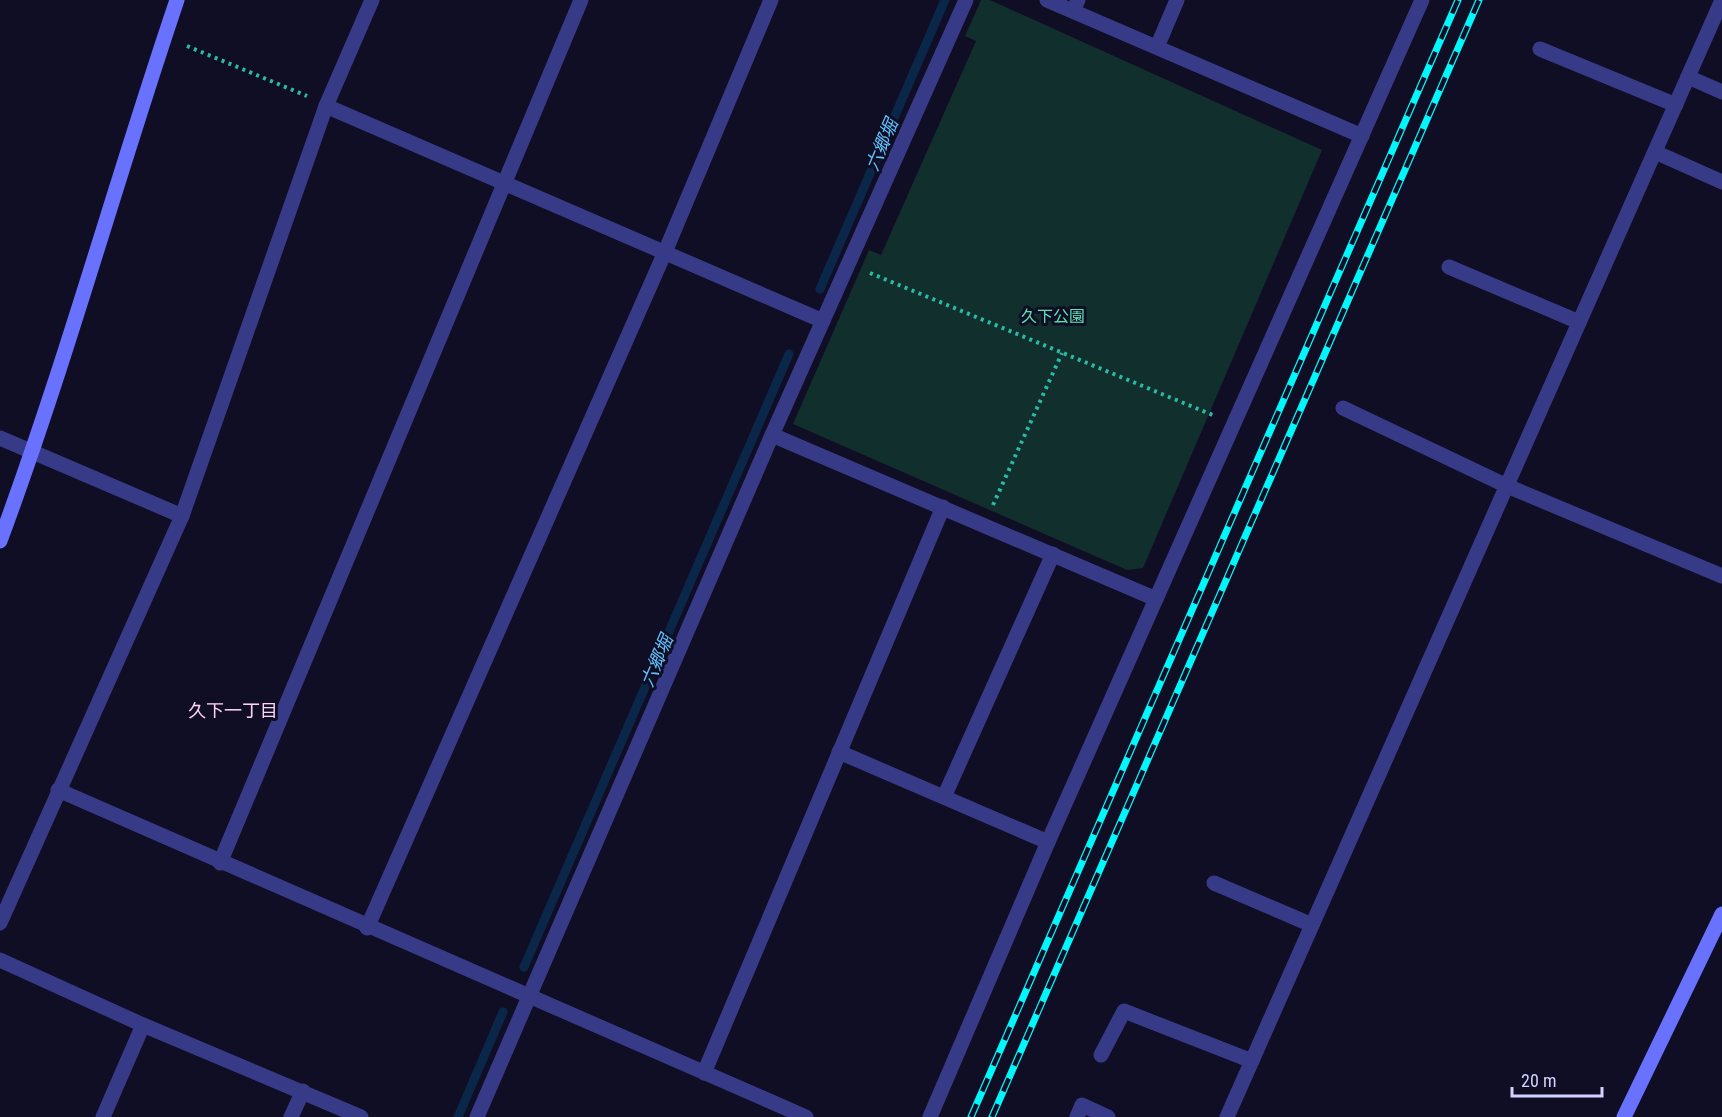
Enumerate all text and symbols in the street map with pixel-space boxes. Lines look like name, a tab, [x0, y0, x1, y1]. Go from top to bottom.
water label: 六郷堀	[861, 113, 903, 174]
park label: 久下公園	[1021, 307, 1085, 326]
water label: 六郷堀	[636, 629, 678, 690]
district label: 久下一丁目	[188, 700, 278, 721]
scale bar	[1512, 1060, 1602, 1098]
text: 20 m	[1521, 1070, 1556, 1091]

